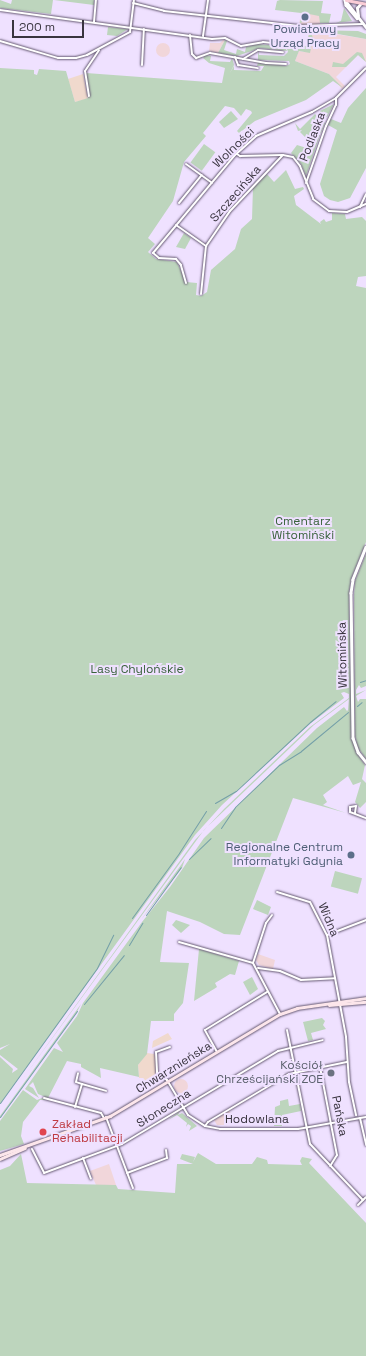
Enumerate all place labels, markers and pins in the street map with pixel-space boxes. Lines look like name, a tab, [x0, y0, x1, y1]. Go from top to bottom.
marker: Powiatowy Urząd Pracy	[300, 12, 310, 22]
place label: Powiatowy Urząd Pracy	[270, 23, 340, 51]
place label: Regionalne Centrum Informatyki Gdynia	[226, 841, 343, 869]
marker: Regionalne Centrum Informatyki Gdynia	[346, 850, 356, 860]
place label: Kościół Chrześcijański ZOE	[216, 1059, 323, 1087]
marker: Kościół Chrześcijański ZOE	[326, 1068, 336, 1078]
place label: Zakład Rehabilitacji	[52, 1118, 123, 1146]
marker: Zakład Rehabilitacji	[37, 1126, 49, 1138]

